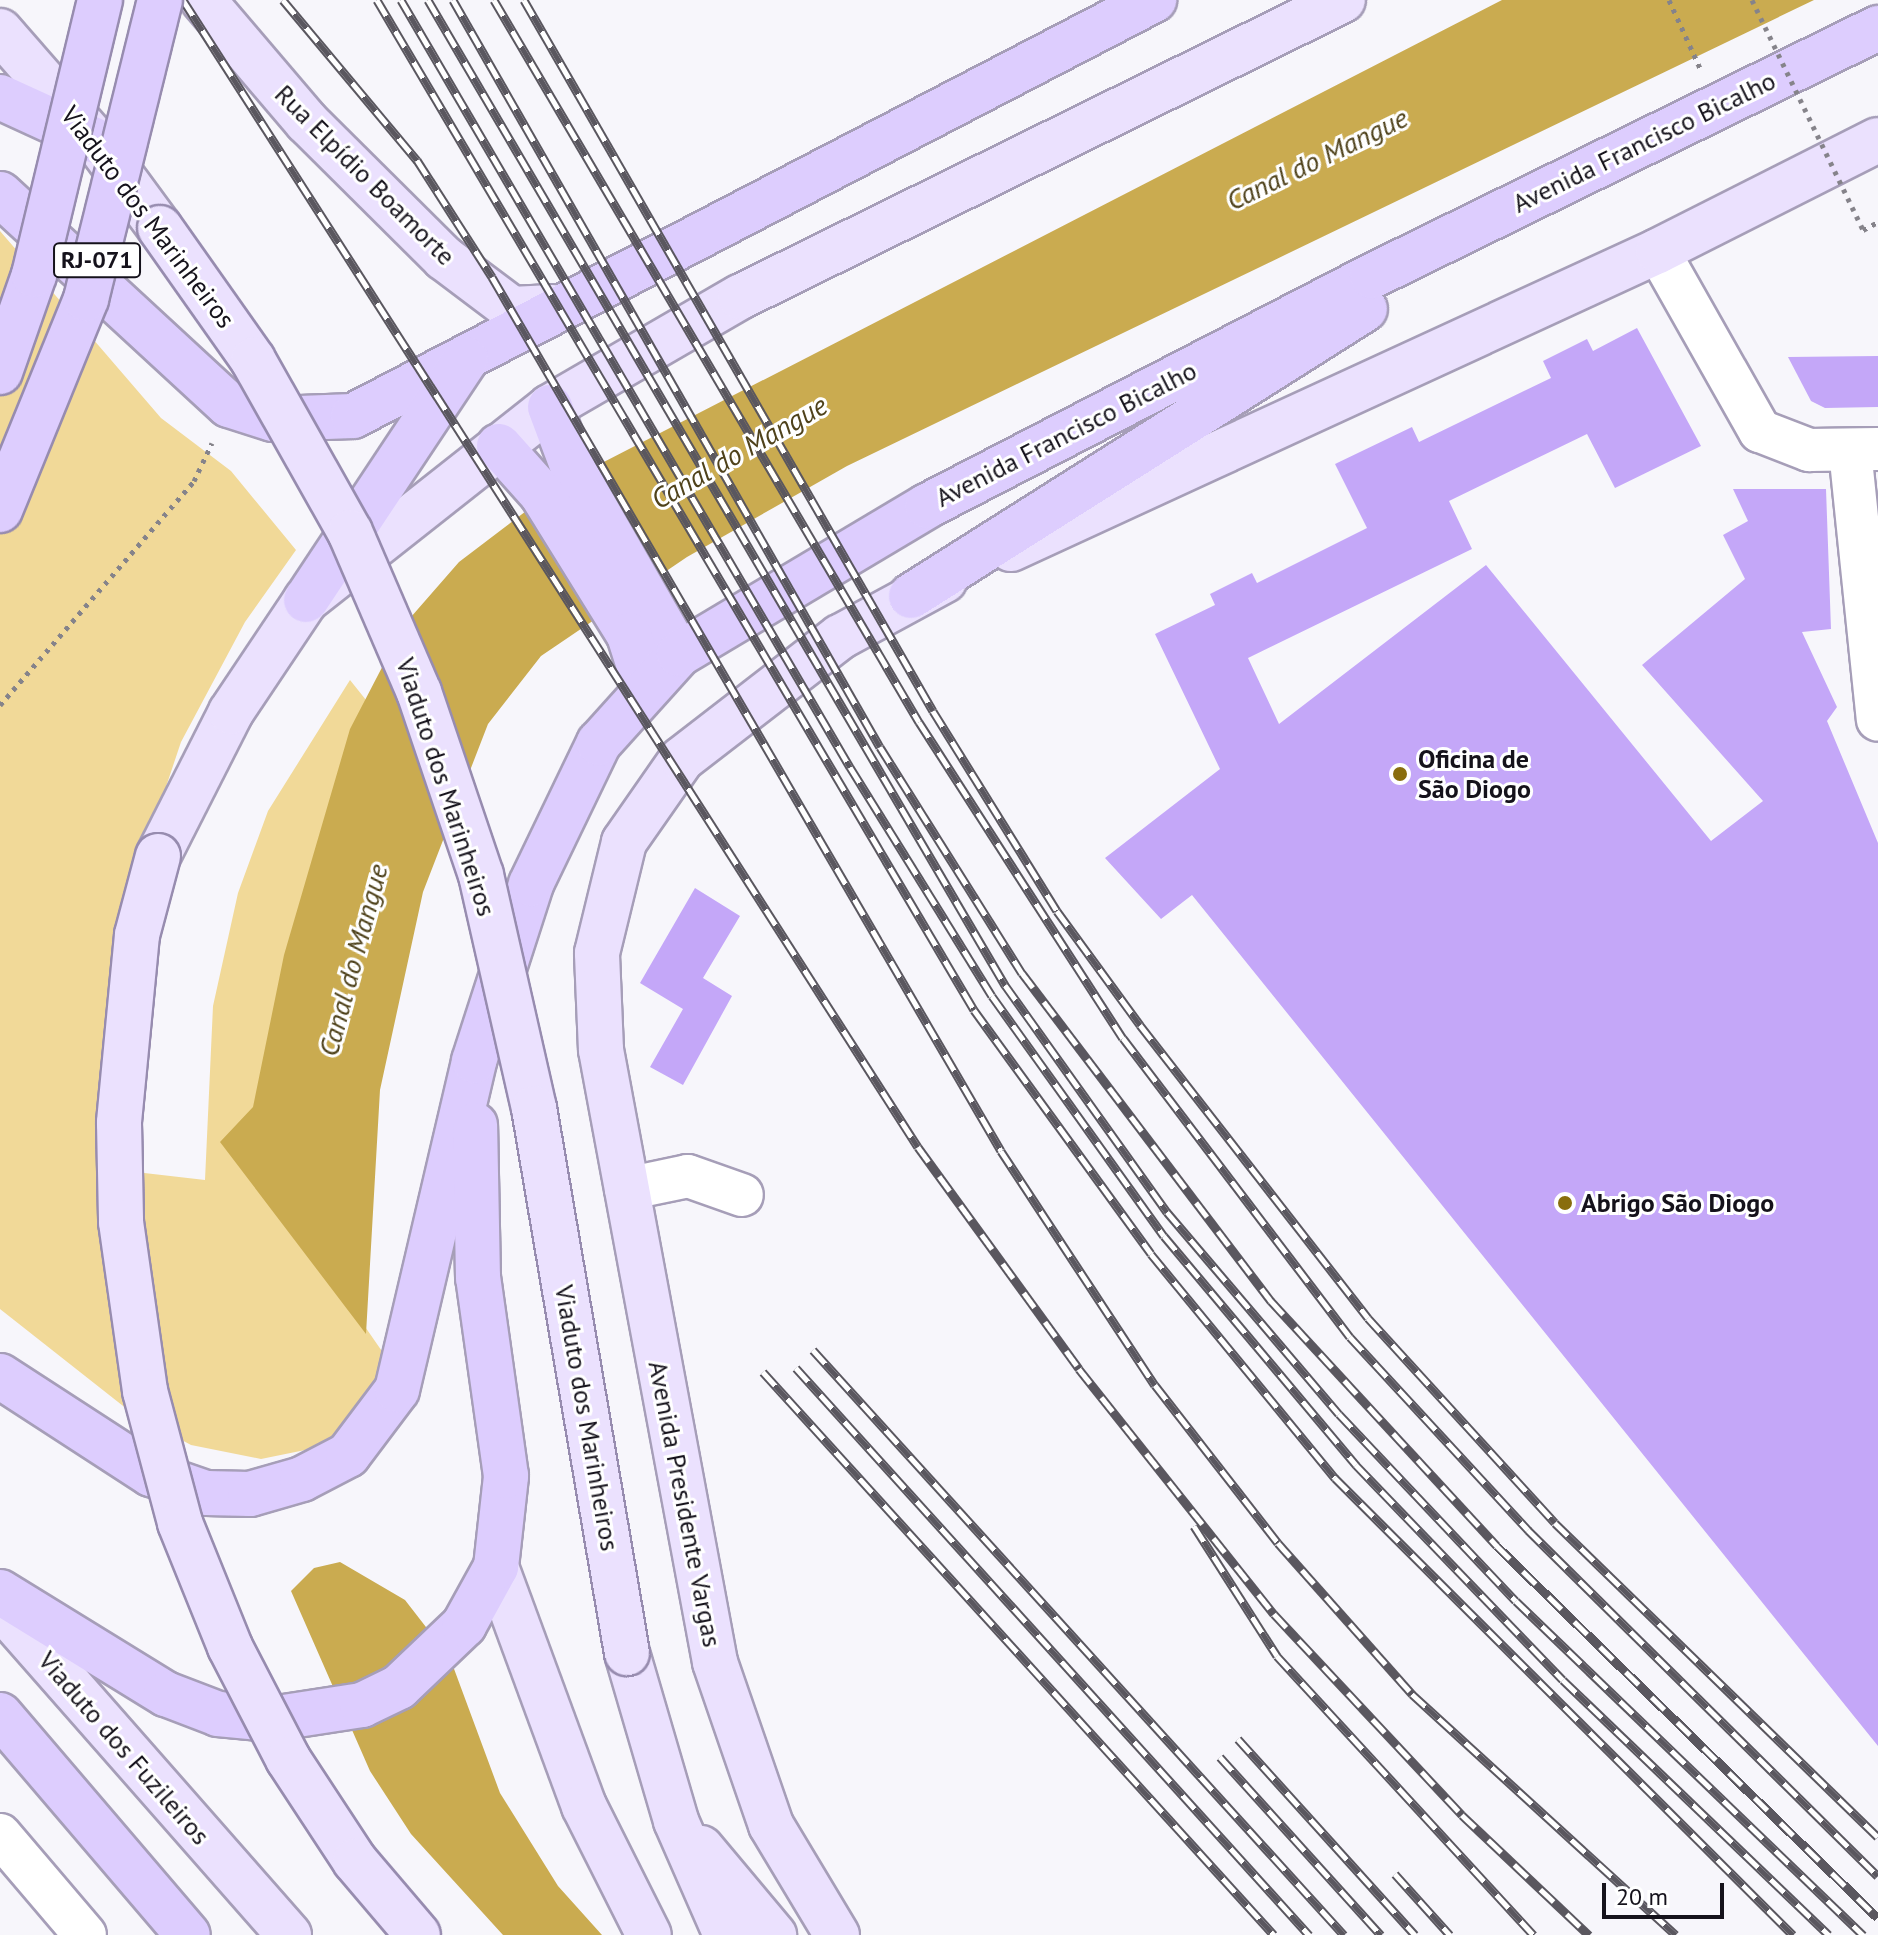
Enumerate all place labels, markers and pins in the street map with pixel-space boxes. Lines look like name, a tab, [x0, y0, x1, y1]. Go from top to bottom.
place label: Oficina de São Diogo	[1418, 743, 1531, 804]
marker: Oficina de São Diogo	[1389, 763, 1411, 785]
place label: Abrigo São Diogo	[1581, 1187, 1774, 1219]
marker: Abrigo São Diogo	[1556, 1194, 1574, 1212]

